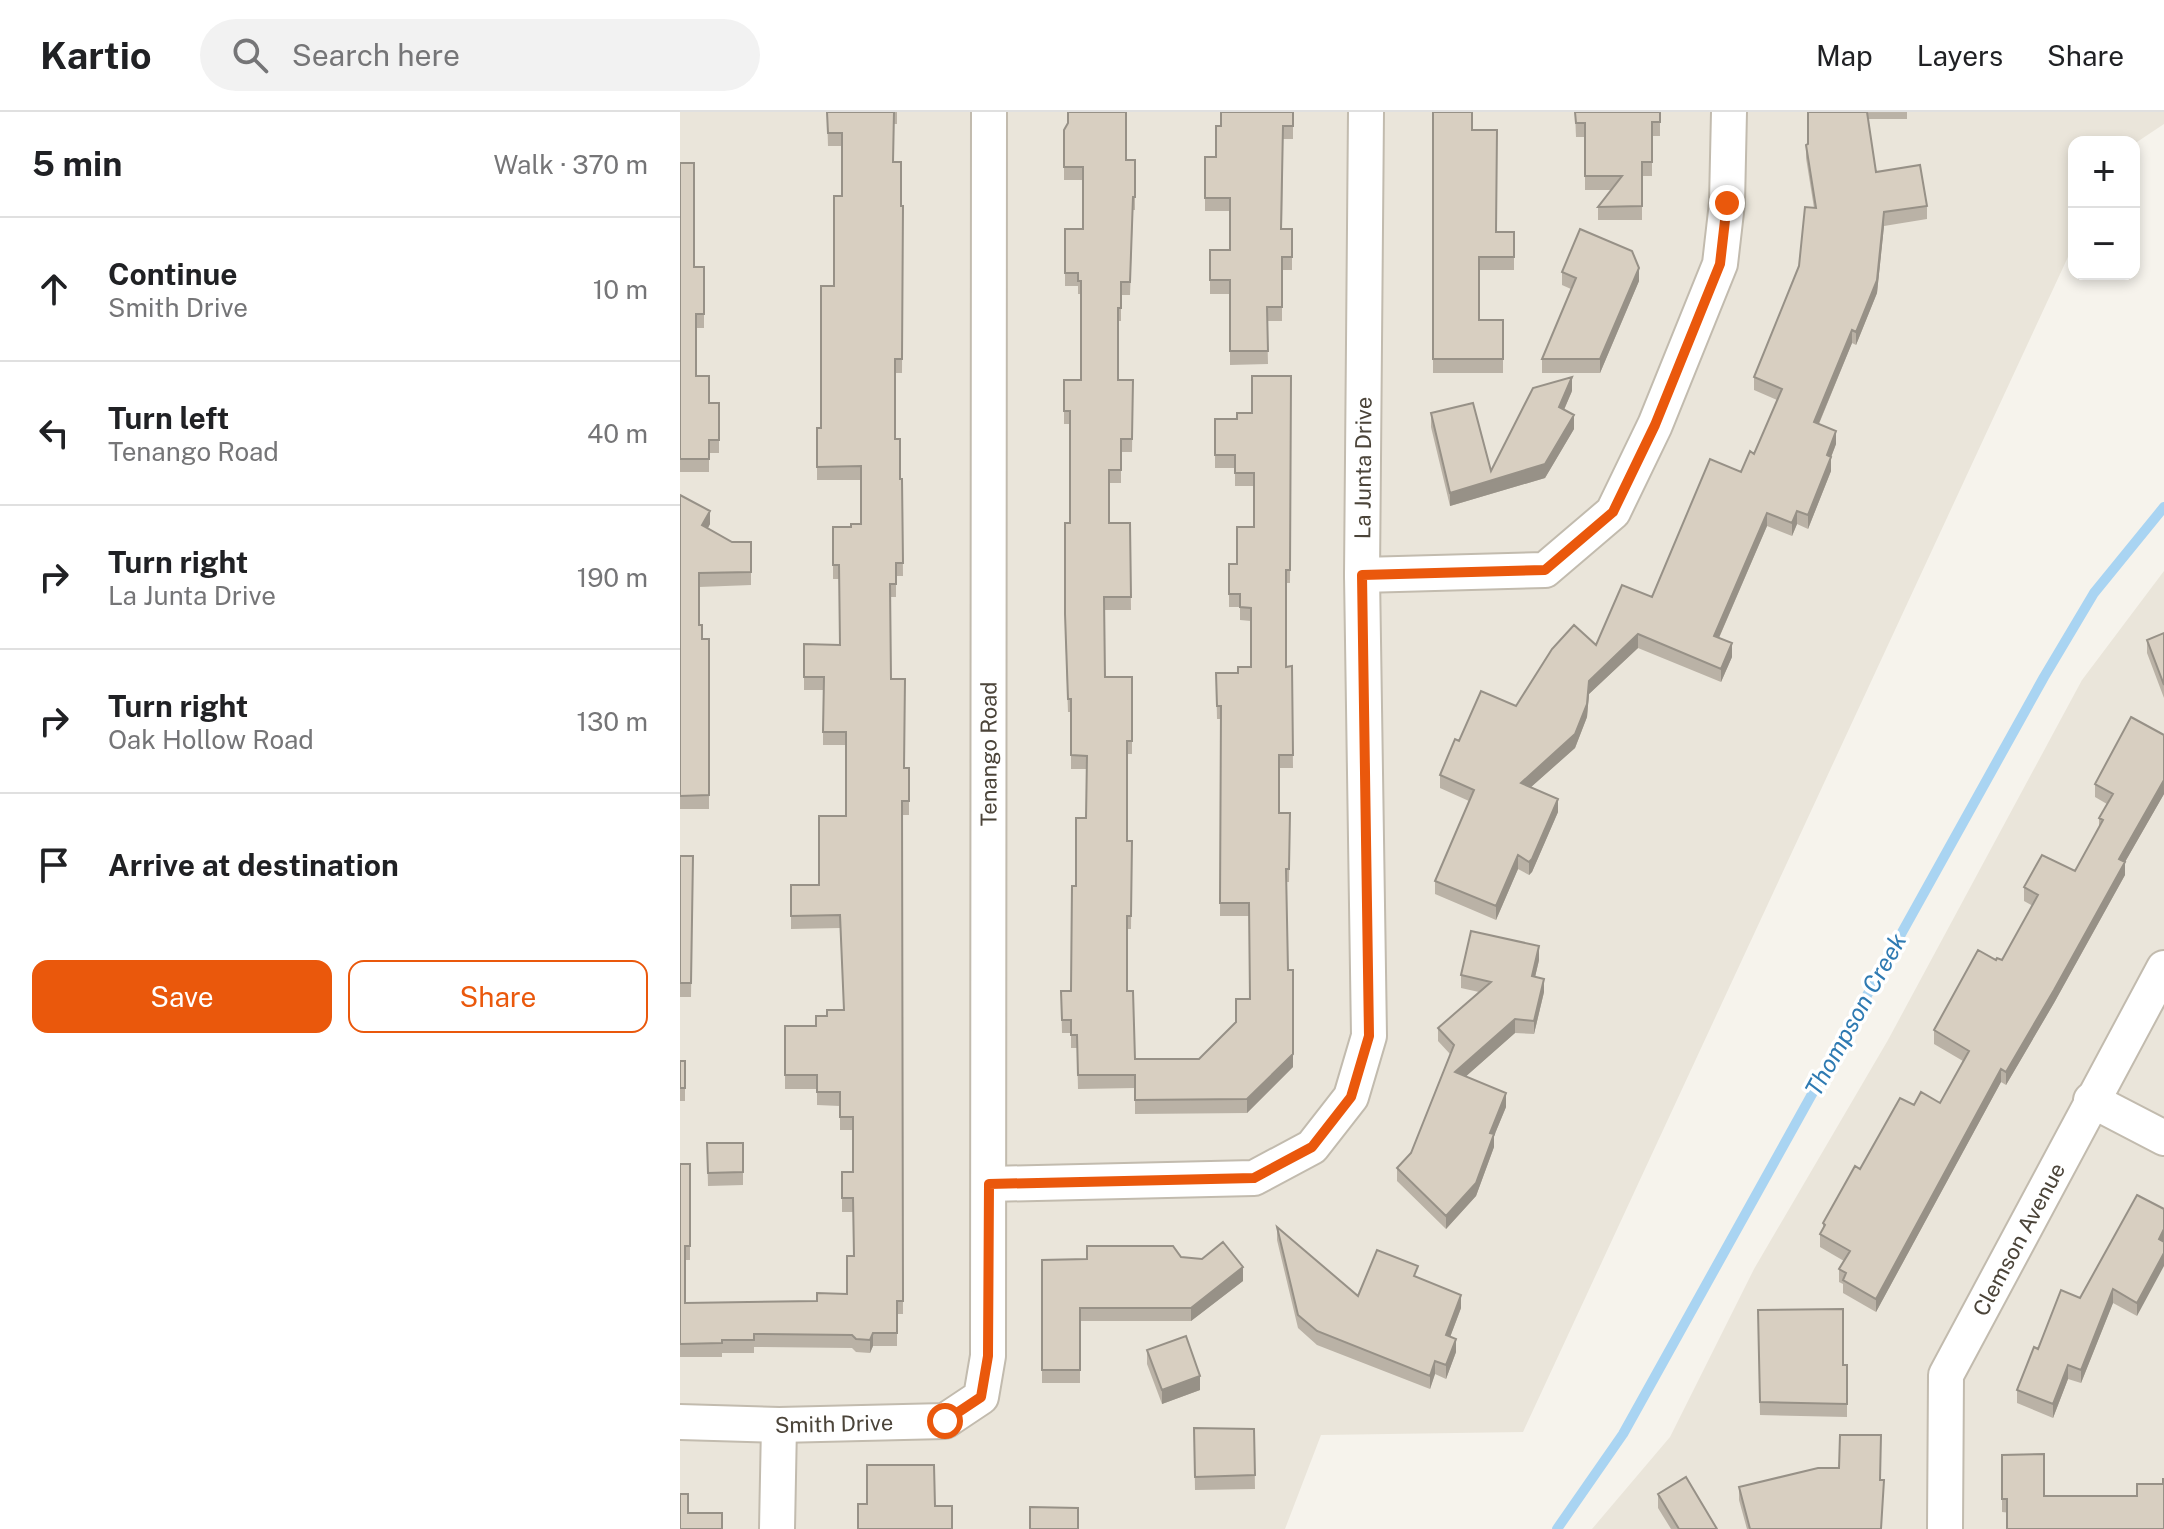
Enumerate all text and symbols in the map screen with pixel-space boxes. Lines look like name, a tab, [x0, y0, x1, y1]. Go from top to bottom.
search box	[200, 19, 760, 91]
text: Kartio	[40, 33, 152, 78]
icon: search	[228, 33, 272, 77]
text: Search here	[292, 37, 460, 73]
text: Map	[1816, 39, 1873, 72]
text: Layers	[1917, 39, 2003, 72]
text: Share	[2047, 39, 2124, 72]
map controls	[2068, 136, 2140, 280]
button: +	[2068, 136, 2140, 208]
text: 5 min	[32, 144, 122, 184]
text: Walk · 370 m	[493, 149, 648, 180]
route end	[1709, 185, 1745, 221]
button: −	[2068, 208, 2140, 280]
text: Continue	[108, 256, 238, 292]
icon: ahead	[32, 267, 76, 311]
text: 10 m	[593, 274, 648, 305]
text: Smith Drive	[108, 292, 248, 323]
street label: La Junta Drive	[1349, 397, 1377, 539]
text: Turn left	[108, 400, 229, 436]
icon: left	[32, 411, 76, 455]
text: 40 m	[587, 418, 648, 449]
text: Tenango Road	[108, 436, 279, 467]
text: Turn right	[108, 544, 248, 580]
icon: right	[32, 555, 76, 599]
text: 190 m	[577, 562, 648, 593]
text: La Junta Drive	[108, 580, 276, 611]
street label: Tenango Road	[975, 682, 1002, 826]
text: Turn right	[108, 688, 248, 724]
icon: right	[32, 699, 76, 743]
text: 130 m	[576, 706, 648, 737]
text: Oak Hollow Road	[108, 724, 314, 755]
icon: arrive	[32, 843, 76, 887]
text: Arrive at destination	[108, 847, 399, 883]
water label: Thompson Creek	[1799, 928, 1911, 1101]
button: Save	[32, 960, 332, 1033]
button: Share	[348, 960, 648, 1033]
street label: Clemson Avenue	[1967, 1158, 2070, 1320]
route start	[927, 1403, 963, 1439]
street label: Smith Drive	[774, 1409, 894, 1438]

